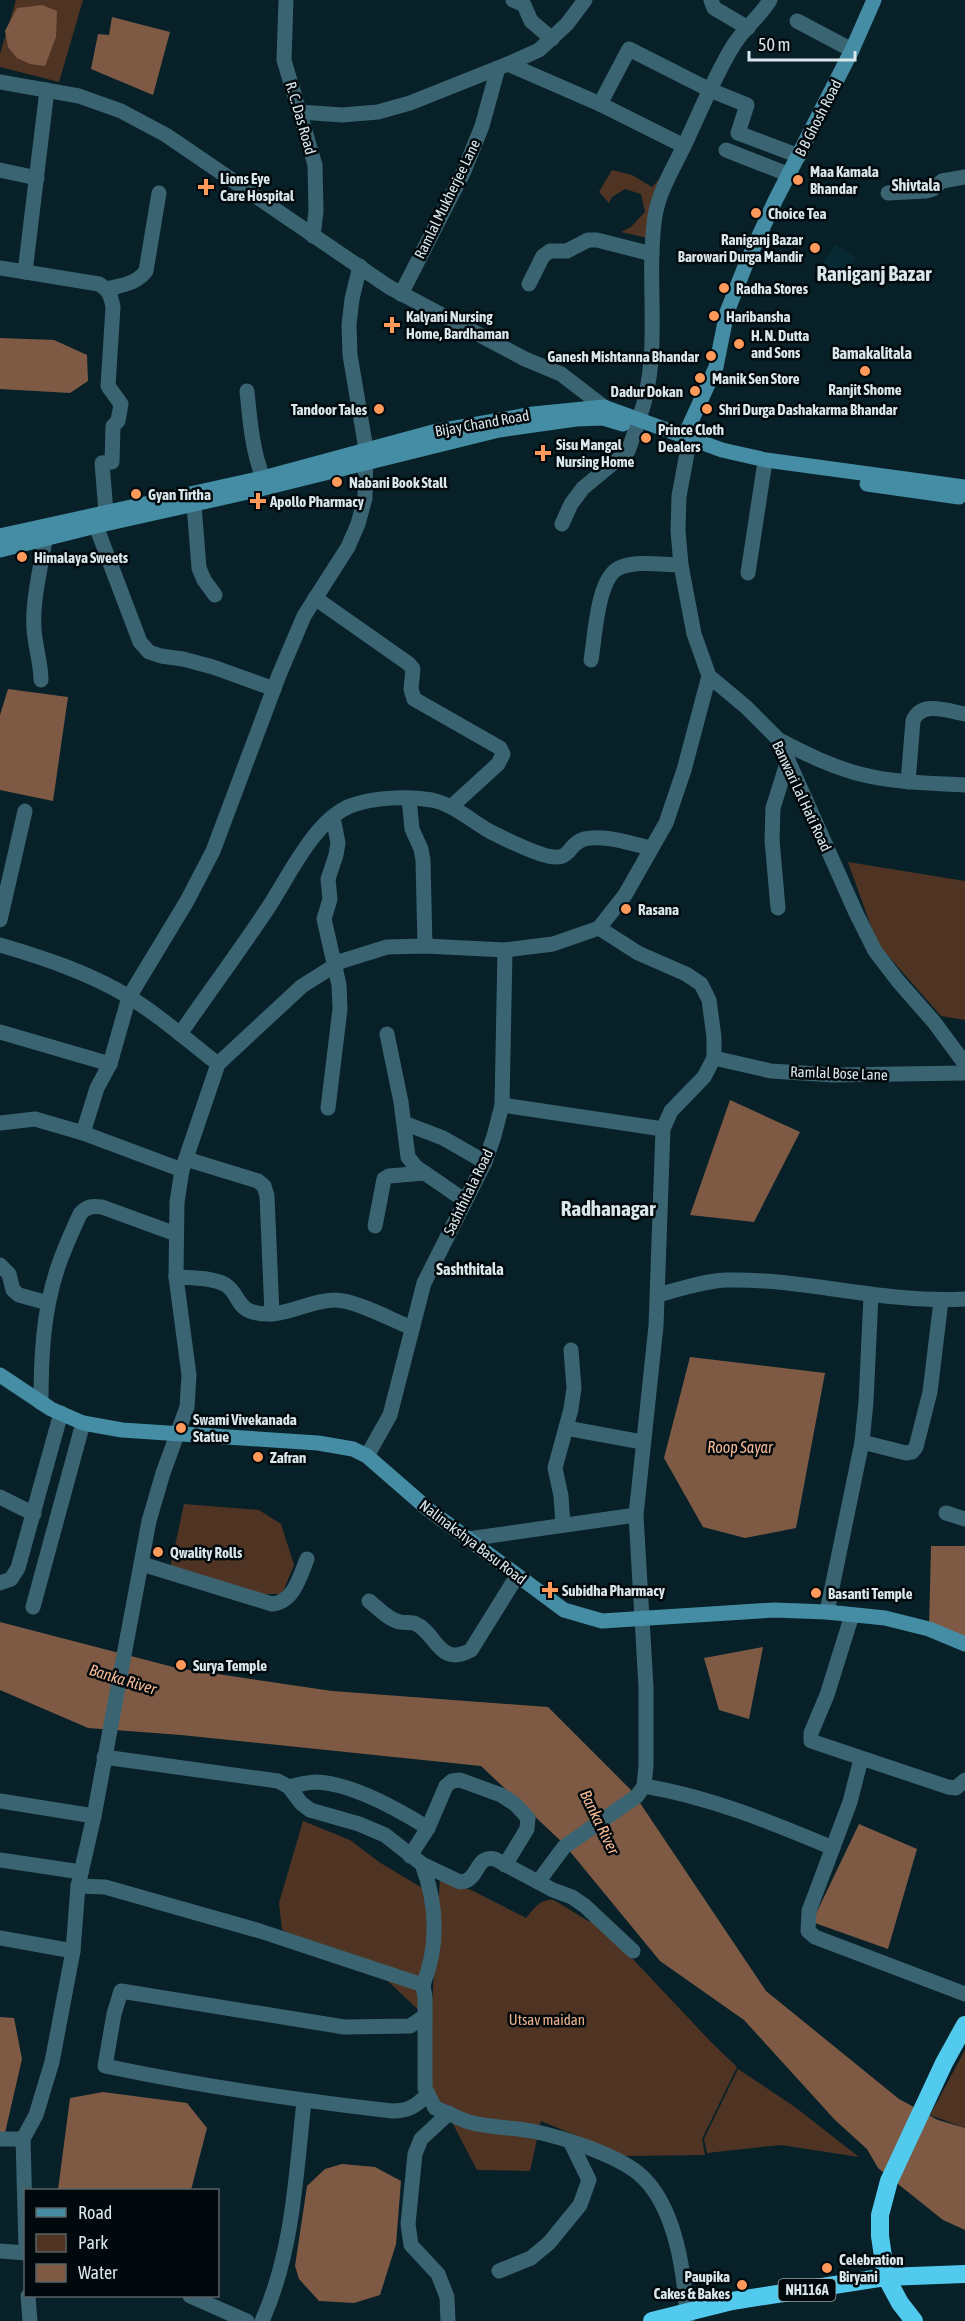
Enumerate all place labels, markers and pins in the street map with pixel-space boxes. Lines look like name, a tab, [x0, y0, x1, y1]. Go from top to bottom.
place label: Maa Kamala Bhandar	[810, 163, 879, 197]
place label: Lions Eye Care Hospital	[220, 170, 295, 204]
marker: Maa Kamala Bhandar	[791, 173, 805, 187]
marker: Lions Eye Care Hospital	[197, 178, 215, 196]
place label: Choice Tea	[768, 205, 826, 222]
marker: Choice Tea	[749, 206, 763, 220]
place label: Raniganj Bazar Barowari Durga Mandir	[678, 231, 804, 265]
marker: Raniganj Bazar Barowari Durga Mandir	[808, 241, 822, 255]
place label: Radha Stores	[736, 280, 809, 297]
marker: Radha Stores	[717, 281, 731, 295]
place label: Kalyani Nursing Home, Bardhaman	[406, 308, 509, 342]
place label: Haribansha	[726, 308, 790, 325]
marker: Haribansha	[707, 309, 721, 323]
marker: Kalyani Nursing Home, Bardhaman	[383, 316, 401, 334]
place label: H. N. Dutta and Sons	[751, 327, 809, 361]
marker: H. N. Dutta and Sons	[732, 337, 746, 351]
place label: Ganesh Mishtanna Bhandar	[547, 348, 700, 365]
marker: Ganesh Mishtanna Bhandar	[704, 349, 718, 363]
marker: Ranjit Shome	[858, 364, 872, 378]
place label: Manik Sen Store	[712, 370, 800, 387]
marker: Manik Sen Store	[693, 371, 707, 385]
place label: Ranjit Shome	[828, 381, 902, 398]
place label: Dadur Dokan	[610, 383, 683, 400]
marker: Dadur Dokan	[688, 384, 702, 398]
place label: Tandoor Tales	[291, 401, 368, 418]
place label: Shri Durga Dashakarma Bhandar	[719, 401, 898, 418]
marker: Tandoor Tales	[372, 402, 386, 416]
marker: Shri Durga Dashakarma Bhandar	[700, 402, 714, 416]
place label: Prince Cloth Dealers	[658, 421, 724, 455]
marker: Prince Cloth Dealers	[639, 431, 653, 445]
place label: Sisu Mangal Nursing Home	[556, 436, 635, 470]
marker: Sisu Mangal Nursing Home	[534, 444, 552, 462]
place label: Nabani Book Stall	[349, 474, 448, 491]
marker: Nabani Book Stall	[330, 475, 344, 489]
place label: Gyan Tirtha	[148, 486, 211, 503]
marker: Gyan Tirtha	[129, 487, 143, 501]
place label: Apollo Pharmacy	[269, 493, 365, 510]
marker: Apollo Pharmacy	[251, 494, 265, 508]
place label: Himalaya Sweets	[34, 549, 129, 566]
marker: Himalaya Sweets	[15, 550, 29, 564]
place label: Rasana	[638, 901, 679, 918]
marker: Rasana	[619, 902, 633, 916]
place label: Swami Vivekanada Statue	[193, 1411, 297, 1445]
marker: Swami Vivekanada Statue	[174, 1421, 188, 1435]
place label: Zafran	[270, 1449, 306, 1466]
marker: Zafran	[251, 1450, 265, 1464]
place label: Qwality Rolls	[170, 1544, 243, 1561]
marker: Qwality Rolls	[151, 1545, 165, 1559]
place label: Subidha Pharmacy	[562, 1582, 666, 1599]
marker: Subidha Pharmacy	[543, 1583, 557, 1597]
place label: Basanti Temple	[828, 1585, 913, 1602]
marker: Basanti Temple	[809, 1586, 823, 1600]
place label: Surya Temple	[193, 1657, 267, 1674]
marker: Surya Temple	[174, 1658, 188, 1672]
place label: Celebration Biryani	[839, 2251, 904, 2285]
marker: Celebration Biryani	[820, 2261, 834, 2275]
place label: Paupika Cakes & Bakes	[653, 2268, 731, 2302]
marker: Paupika Cakes & Bakes	[735, 2278, 749, 2292]

